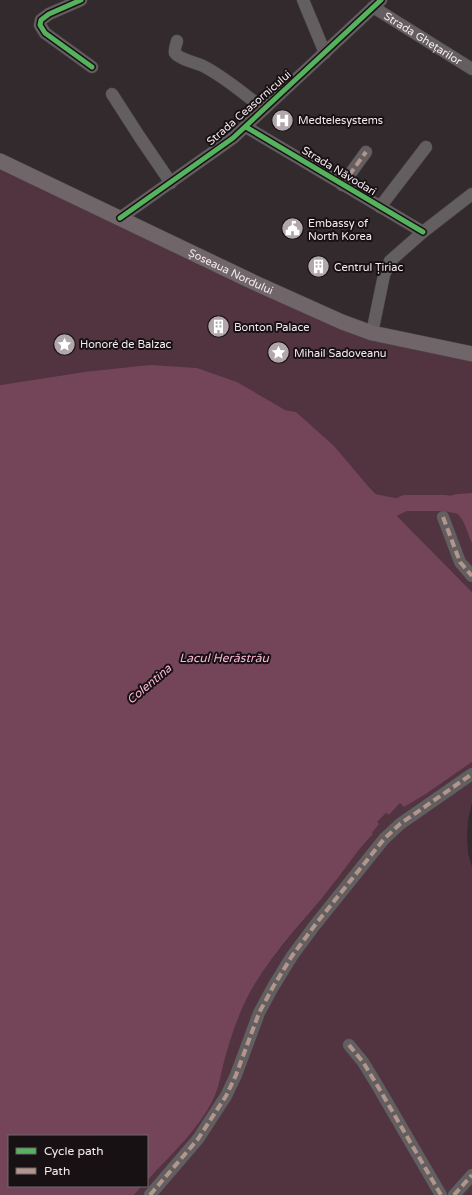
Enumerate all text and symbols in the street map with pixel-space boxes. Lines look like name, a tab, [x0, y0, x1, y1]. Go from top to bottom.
street label: Strada Ghețarilor	[382, 9, 465, 68]
street label: Strada Ceasornicului	[204, 68, 294, 148]
hospital icon: Medtelesystems	[270, 107, 296, 133]
place label: Medtelesystems	[298, 114, 383, 127]
street label: Strada Năvodari	[299, 144, 379, 198]
public building icon: Embassy of North Korea	[280, 216, 306, 242]
place label: Embassy of North Korea	[308, 217, 372, 243]
street label: Șoseaua Nordului	[187, 246, 275, 297]
building icon: Centrul Țiriac	[305, 254, 331, 280]
place label: Centrul Țiriac	[334, 261, 403, 274]
building icon: Bonton Palace	[206, 314, 232, 340]
place label: Bonton Palace	[234, 321, 309, 334]
place icon: Honoré de Balzac	[51, 331, 77, 357]
place label: Honoré de Balzac	[80, 338, 172, 351]
place icon: Mihail Sadoveanu	[265, 340, 291, 366]
place label: Mihail Sadoveanu	[294, 347, 387, 360]
water label: Lacul Herăstrău	[179, 651, 269, 665]
water label: Colentina	[124, 661, 174, 707]
legend	[8, 1135, 148, 1187]
text: Cycle path	[44, 1144, 103, 1158]
text: Path	[44, 1164, 70, 1178]

